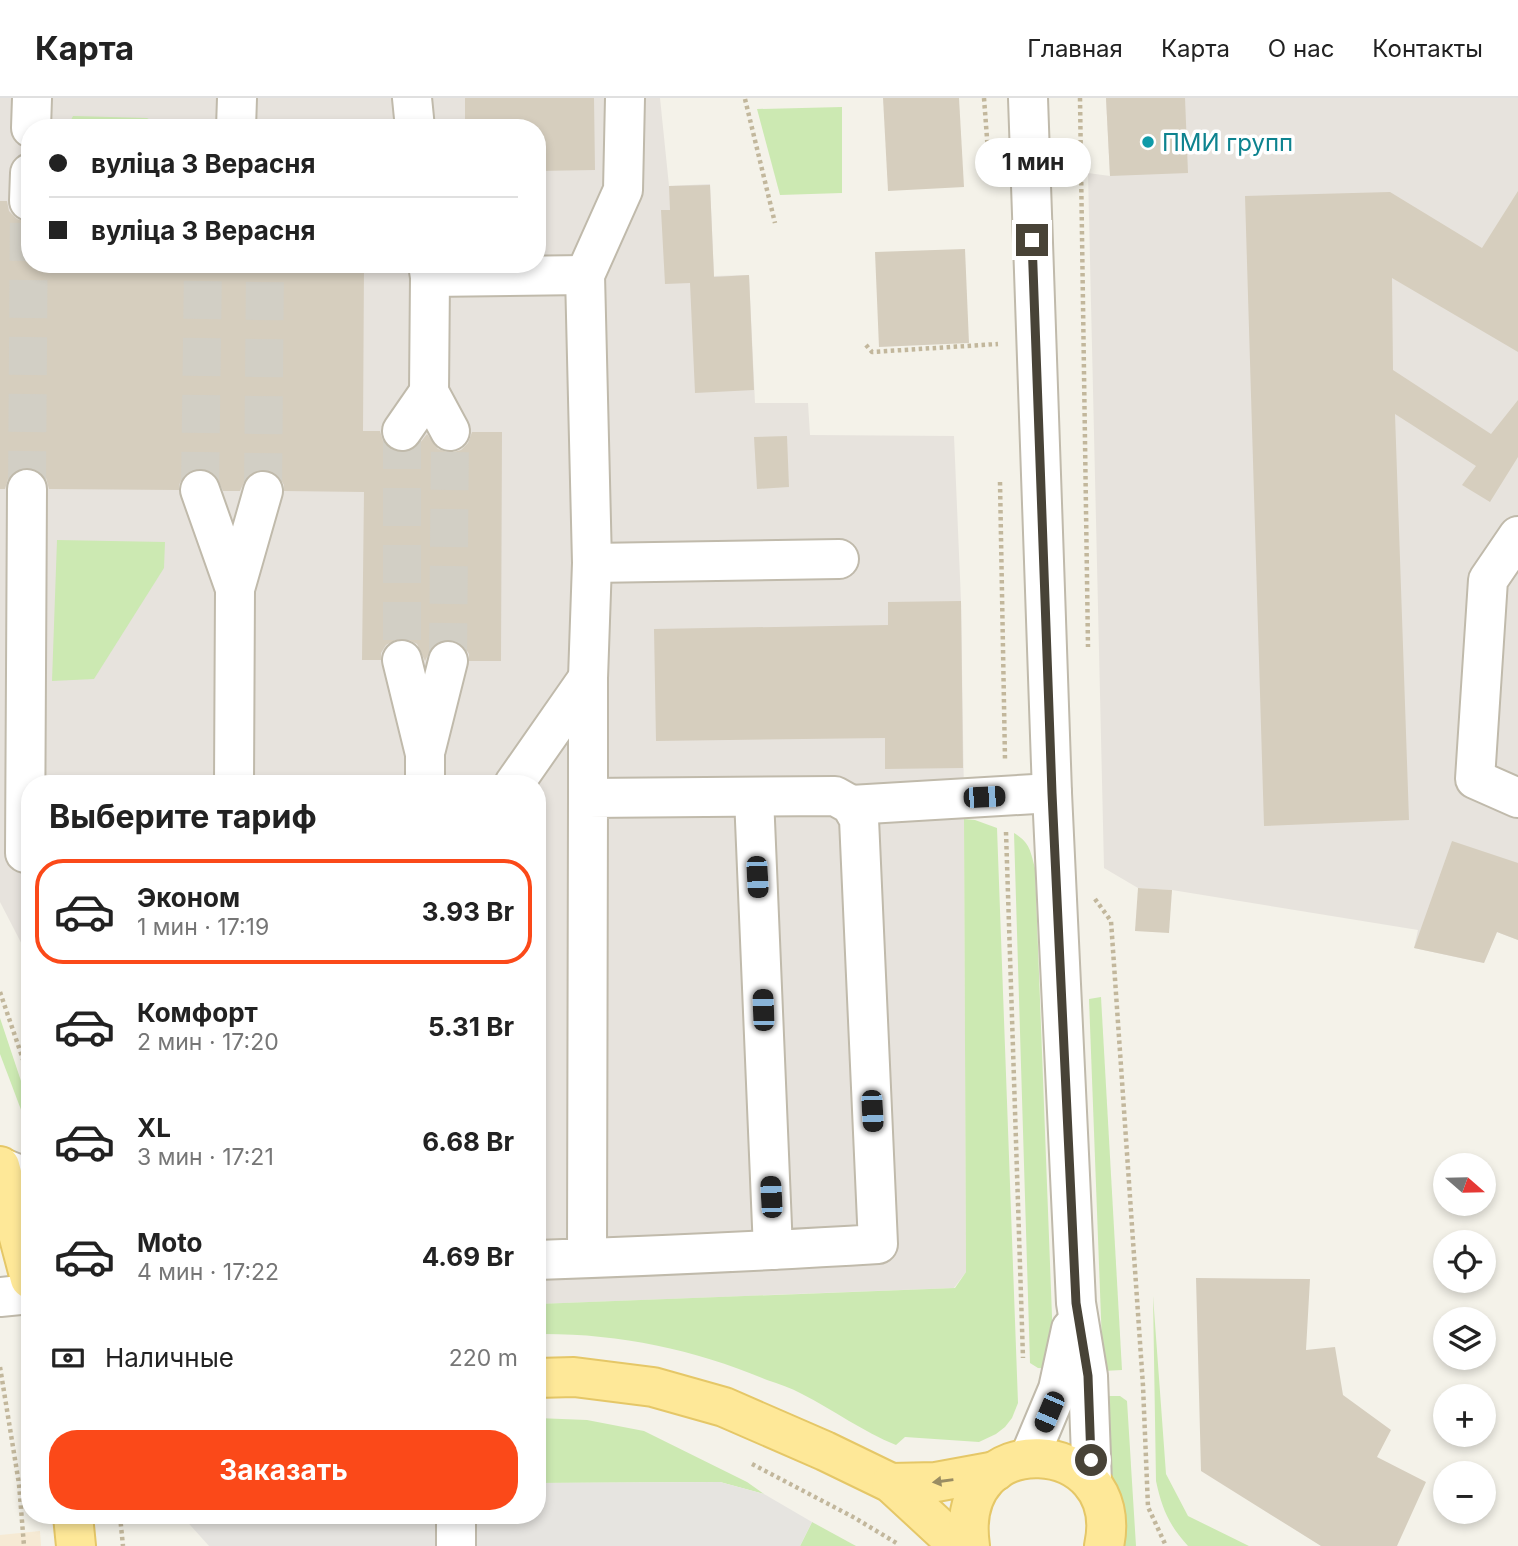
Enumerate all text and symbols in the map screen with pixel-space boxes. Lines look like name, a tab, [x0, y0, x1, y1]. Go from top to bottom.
text: Карта	[35, 28, 134, 68]
text: Главная	[1027, 34, 1123, 63]
text: Карта	[1161, 34, 1230, 63]
text: О нас	[1268, 34, 1334, 63]
text: Контакты	[1372, 34, 1483, 63]
place label: ПМИ групп	[1162, 128, 1293, 157]
marker: ПМИ групп	[1140, 134, 1156, 150]
callout: 1 мин	[974, 138, 1090, 188]
text: вуліца 3 Верасня	[91, 148, 315, 179]
text: 1 мин	[1002, 148, 1064, 176]
text: вуліца 3 Верасня	[91, 215, 315, 246]
route end	[1016, 224, 1048, 256]
car	[963, 785, 1006, 809]
text: Выберите тариф	[49, 797, 317, 836]
car	[746, 855, 769, 899]
icon: car	[53, 880, 116, 943]
text: Эконом	[137, 882, 240, 913]
text: 3.93 Br	[422, 896, 514, 927]
text: 1 мин · 17:19	[137, 913, 269, 941]
car	[752, 989, 775, 1031]
icon: car	[53, 995, 116, 1058]
text: Комфорт	[137, 997, 258, 1028]
text: 5.31 Br	[428, 1011, 514, 1042]
text: 2 мин · 17:20	[137, 1028, 279, 1056]
car	[861, 1089, 884, 1133]
icon: car	[53, 1110, 116, 1173]
text: XL	[137, 1112, 171, 1143]
text: 6.68 Br	[422, 1126, 514, 1157]
text: 3 мин · 17:21	[137, 1143, 274, 1171]
north arrow	[1433, 1153, 1496, 1216]
map controls	[1433, 1153, 1496, 1524]
car	[760, 1175, 783, 1219]
icon: car	[53, 1225, 116, 1288]
text: Moto	[137, 1227, 202, 1258]
button: locate	[1433, 1230, 1496, 1293]
text: 4.69 Br	[422, 1241, 514, 1272]
text: 4 мин · 17:22	[137, 1258, 279, 1286]
button: layers	[1433, 1307, 1496, 1370]
icon: cash	[49, 1339, 87, 1377]
text: Наличные	[105, 1342, 234, 1373]
text: 220 m	[449, 1344, 518, 1372]
button: +	[1433, 1384, 1496, 1447]
car	[1032, 1389, 1067, 1435]
button: Заказать	[49, 1430, 518, 1510]
route start	[1075, 1444, 1107, 1476]
button: −	[1433, 1461, 1496, 1524]
one-way arrow	[932, 1475, 954, 1486]

